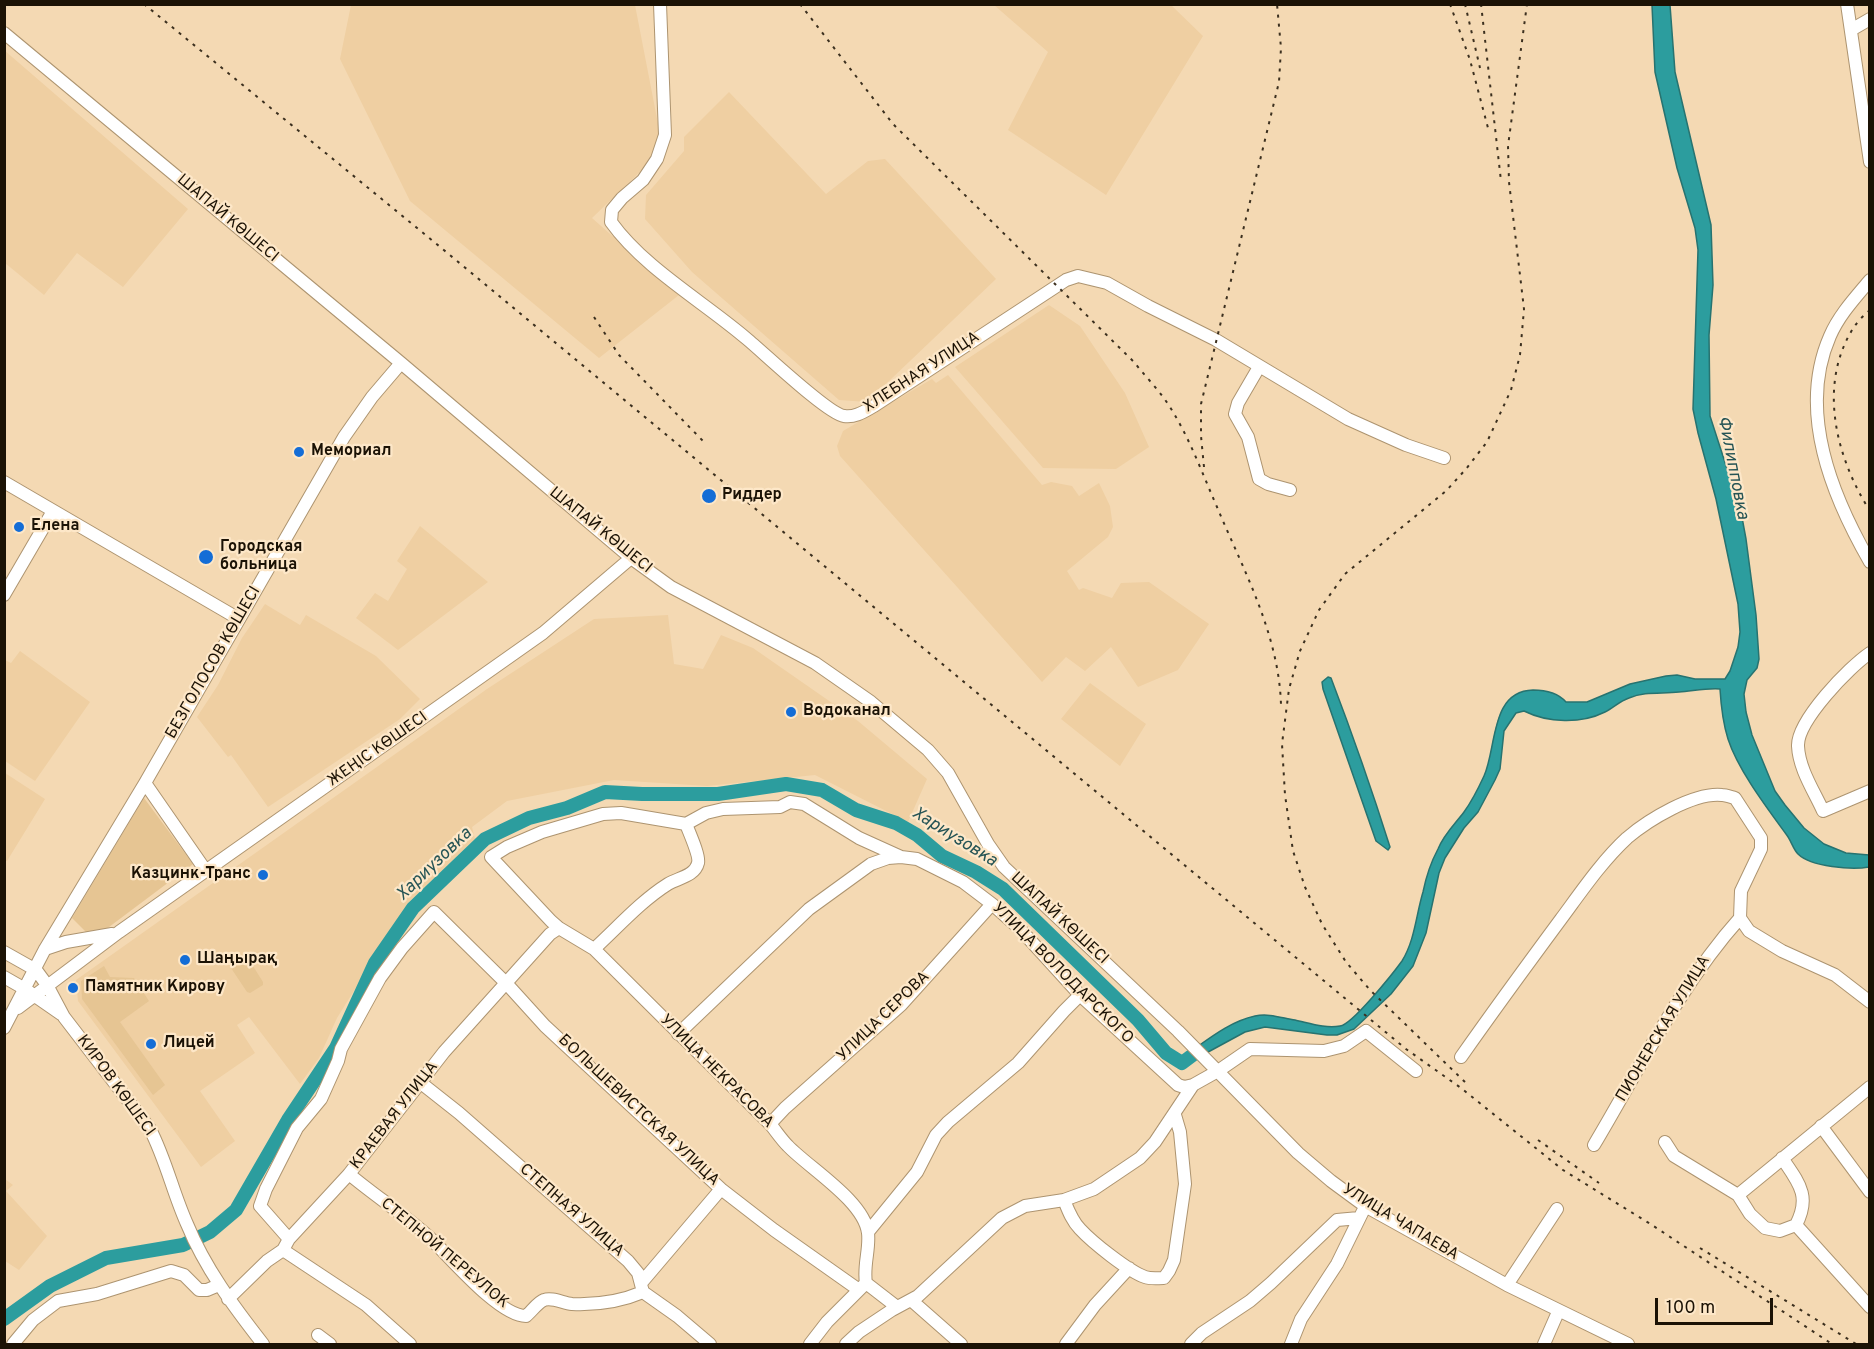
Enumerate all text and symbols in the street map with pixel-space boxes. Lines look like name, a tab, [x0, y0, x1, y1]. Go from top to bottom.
street label: ШАПАЙ КӨШЕСІ	[172, 171, 282, 267]
street label: ХЛЕБНАЯ УЛИЦА	[860, 328, 984, 418]
water label: Филипповка	[1711, 415, 1753, 521]
place label: Мемориал	[311, 442, 391, 462]
marker: Мемориал	[292, 445, 306, 459]
street label: ШАПАЙ КӨШЕСІ	[545, 484, 655, 578]
place label: Риддер	[722, 486, 782, 506]
marker: Риддер	[700, 487, 718, 505]
place label: Елена	[31, 517, 79, 537]
marker: Елена	[12, 520, 26, 534]
place label: Городская больница	[220, 538, 303, 576]
marker: Городская больница	[197, 548, 215, 566]
street label: БЕЗГОЛОСОВ КӨШЕСІ	[162, 583, 266, 743]
place label: Водоканал	[803, 702, 891, 722]
marker: Водоканал	[784, 705, 798, 719]
street label: ЖЕҢІС КӨШЕСІ	[324, 708, 432, 792]
water label: Хариузовка	[907, 803, 1001, 873]
water label: Хариузовка	[393, 824, 477, 906]
place label: Казцинк-Транс	[131, 865, 251, 885]
marker: Казцинк-Транс	[256, 868, 270, 882]
street label: ШАПАЙ КӨШЕСІ	[1006, 869, 1112, 969]
street label: УЛИЦА ВОЛОДАРСКОГО	[987, 899, 1137, 1049]
place label: Шаңырақ	[197, 950, 277, 970]
marker: Шаңырақ	[178, 953, 192, 967]
street label: ПИОНЕРСКАЯ УЛИЦА	[1613, 953, 1715, 1105]
street label: УЛИЦА СЕРОВА	[834, 968, 934, 1066]
place label: Памятник Кирову	[85, 978, 225, 998]
marker: Памятник Кирову	[66, 981, 80, 995]
street label: УЛИЦА НЕКРАСОВА	[655, 1011, 777, 1133]
street label: БОЛЬШЕВИСТСКАЯ УЛИЦА	[553, 1031, 723, 1191]
street label: КИРОВ КӨШЕСІ	[72, 1032, 158, 1140]
place label: Лицей	[163, 1034, 215, 1054]
marker: Лицей	[144, 1037, 158, 1051]
street label: КРАЕВАЯ УЛИЦА	[347, 1058, 443, 1174]
street label: СТЕПНАЯ УЛИЦА	[515, 1160, 627, 1262]
street label: УЛИЦА ЧАПАЕВА	[1338, 1181, 1462, 1265]
street label: СТЕПНОЙ ПЕРЕУЛОК	[376, 1195, 512, 1313]
scale bar	[1658, 1286, 1776, 1324]
text: 100 m	[1666, 1297, 1715, 1320]

